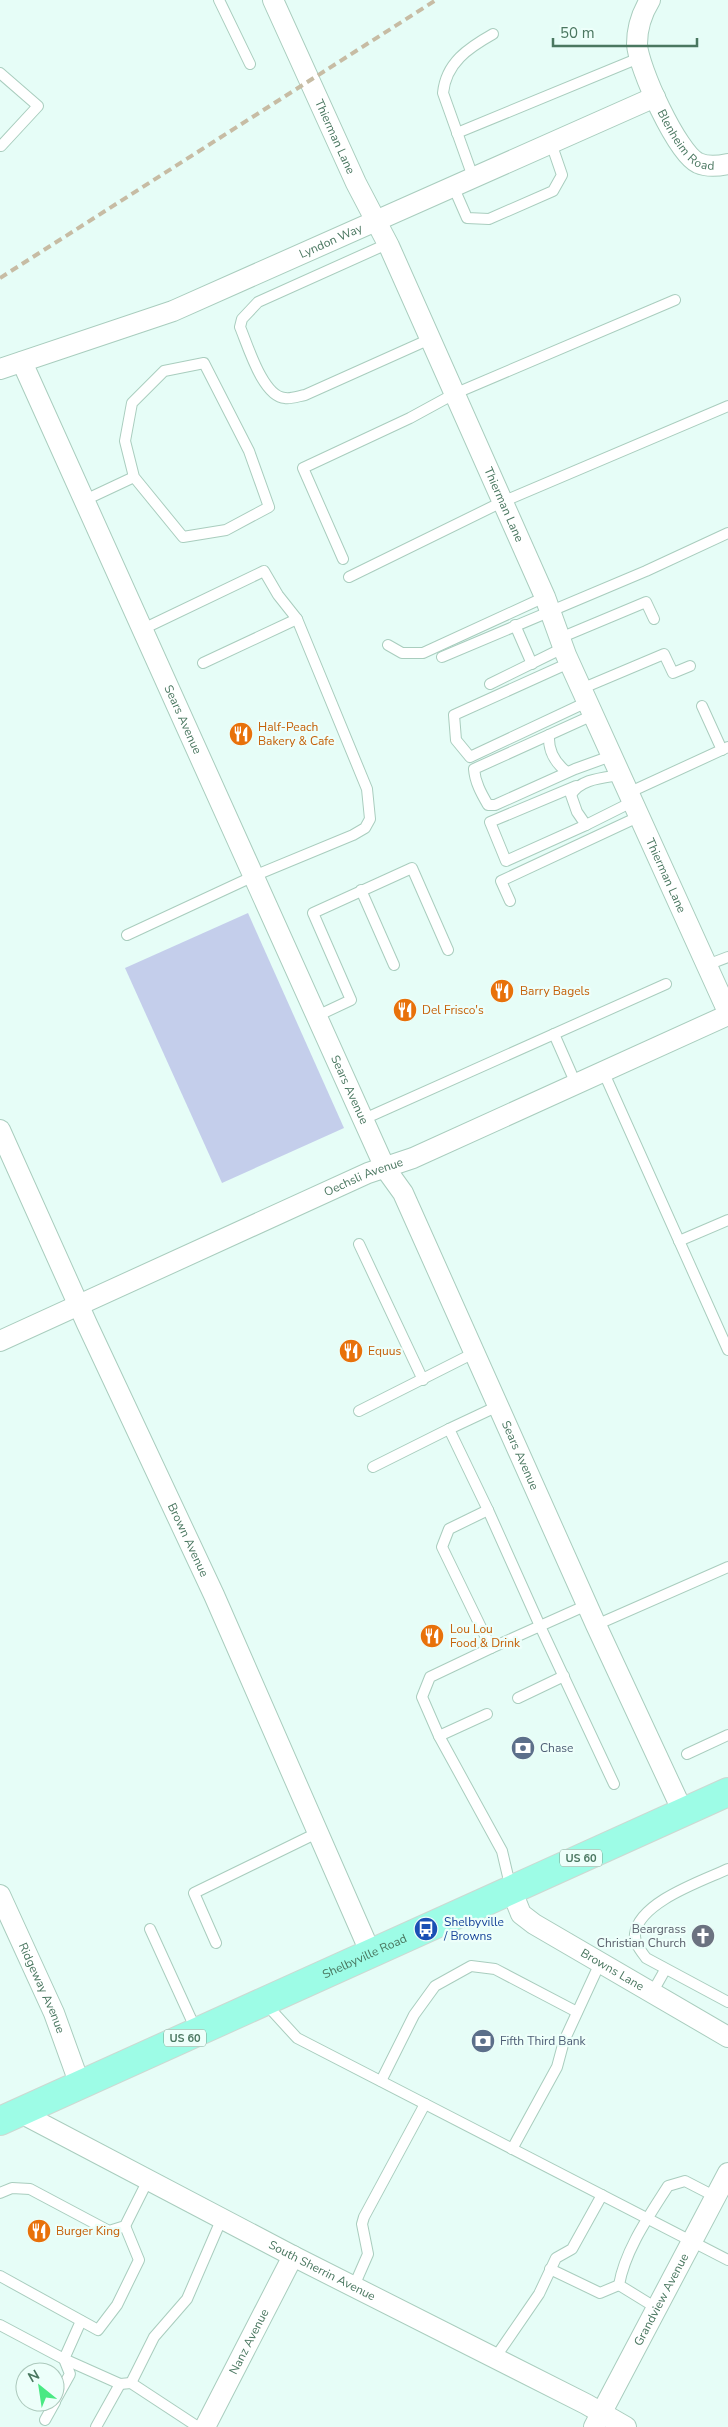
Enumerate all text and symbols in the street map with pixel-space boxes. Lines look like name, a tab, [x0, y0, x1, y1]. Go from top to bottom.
scale bar	[553, 15, 697, 47]
text: 50 m	[560, 23, 595, 43]
street label: Thierman Lane	[311, 97, 359, 176]
street label: Blenheim Road	[654, 106, 715, 174]
street label: Lyndon Way	[297, 220, 366, 262]
street label: Thierman Lane	[480, 465, 528, 544]
street label: Sears Avenue	[160, 682, 205, 757]
place label: Half-Peach Bakery & Cafe	[258, 719, 334, 749]
restaurant icon: Half-Peach Bakery & Cafe	[228, 721, 254, 747]
street label: Thierman Lane	[642, 836, 690, 915]
restaurant icon: Barry Bagels	[489, 978, 515, 1004]
place label: Barry Bagels	[520, 983, 590, 999]
restaurant icon: Del Frisco's	[392, 997, 418, 1023]
place label: Del Frisco's	[422, 1002, 484, 1018]
street label: Sears Avenue	[327, 1053, 372, 1127]
street label: Oechsli Avenue	[321, 1154, 405, 1200]
restaurant icon: Equus	[338, 1338, 364, 1364]
place label: Equus	[368, 1343, 401, 1359]
street label: Sears Avenue	[498, 1418, 543, 1492]
street label: Brown Avenue	[164, 1500, 212, 1579]
place label: Lou Lou Food & Drink	[450, 1621, 521, 1651]
restaurant icon: Lou Lou Food & Drink	[419, 1623, 445, 1649]
bank icon: Chase	[510, 1735, 536, 1761]
place label: Chase	[540, 1740, 573, 1756]
road number: US 60	[560, 1850, 602, 1866]
place label: Shelbyville / Browns	[443, 1914, 504, 1944]
bus stop icon: Shelbyville / Browns	[413, 1916, 439, 1942]
place label: Beargrass Christian Church	[597, 1921, 686, 1951]
church icon: Beargrass Christian Church	[690, 1923, 716, 1949]
street label: Shelbyville Road	[320, 1930, 409, 1982]
street label: Ridgeway Avenue	[15, 1940, 69, 2036]
street label: Browns Lane	[578, 1945, 647, 1994]
bank icon: Fifth Third Bank	[470, 2028, 496, 2054]
road number: US 60	[164, 2030, 206, 2046]
place label: Fifth Third Bank	[500, 2033, 587, 2049]
restaurant icon: Burger King	[26, 2218, 52, 2244]
place label: Burger King	[56, 2223, 120, 2239]
street label: South Sherrin Avenue	[266, 2237, 378, 2304]
street label: Grandview Avenue	[630, 2251, 692, 2349]
street label: Nanz Avenue	[225, 2306, 272, 2377]
north arrow	[15, 2362, 65, 2412]
text: N	[24, 2365, 43, 2387]

